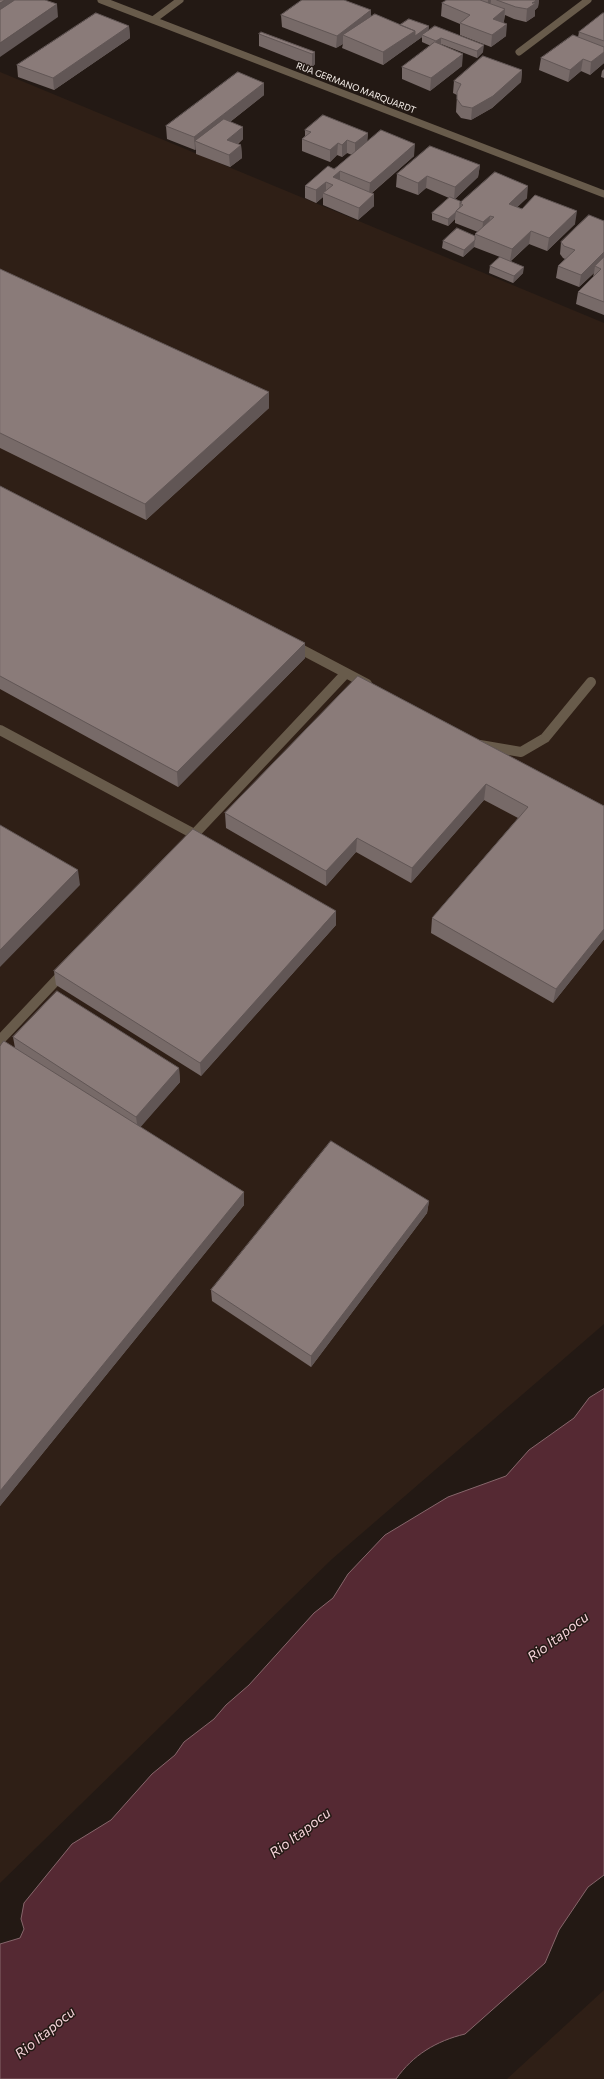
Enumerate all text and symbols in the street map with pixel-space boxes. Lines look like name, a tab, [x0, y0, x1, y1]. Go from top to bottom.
street label: RUA GERMANO MARQUARDT	[295, 60, 417, 116]
water label: Rio Itapocu	[524, 1609, 592, 1665]
water label: Rio Itapocu	[266, 1805, 334, 1861]
water label: Rio Itapocu	[12, 2004, 78, 2062]

